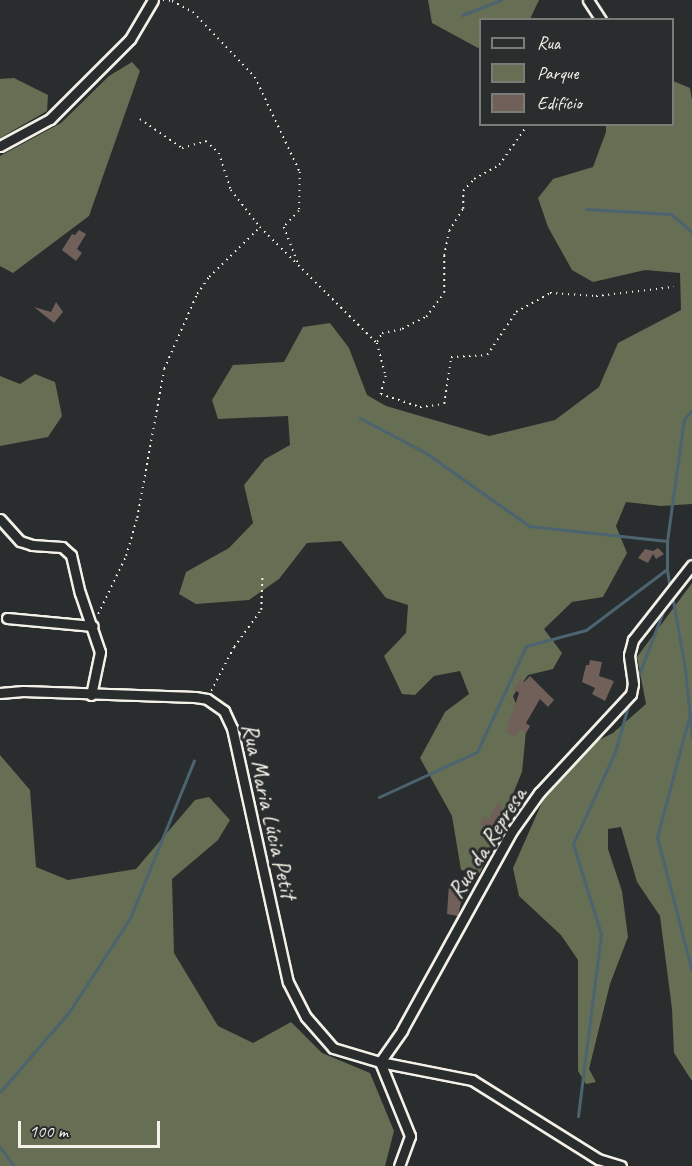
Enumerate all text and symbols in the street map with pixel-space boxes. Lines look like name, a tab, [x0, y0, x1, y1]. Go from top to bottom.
legend	[479, 18, 674, 126]
text: Rua	[537, 32, 560, 54]
text: Parque	[537, 62, 578, 84]
text: Edifício	[537, 92, 582, 114]
street label: Rua Maria Lúcia Petit	[235, 720, 303, 902]
street label: Rua da Represa	[441, 782, 533, 904]
scale bar	[21, 1109, 164, 1147]
text: 100 m	[29, 1120, 68, 1142]

